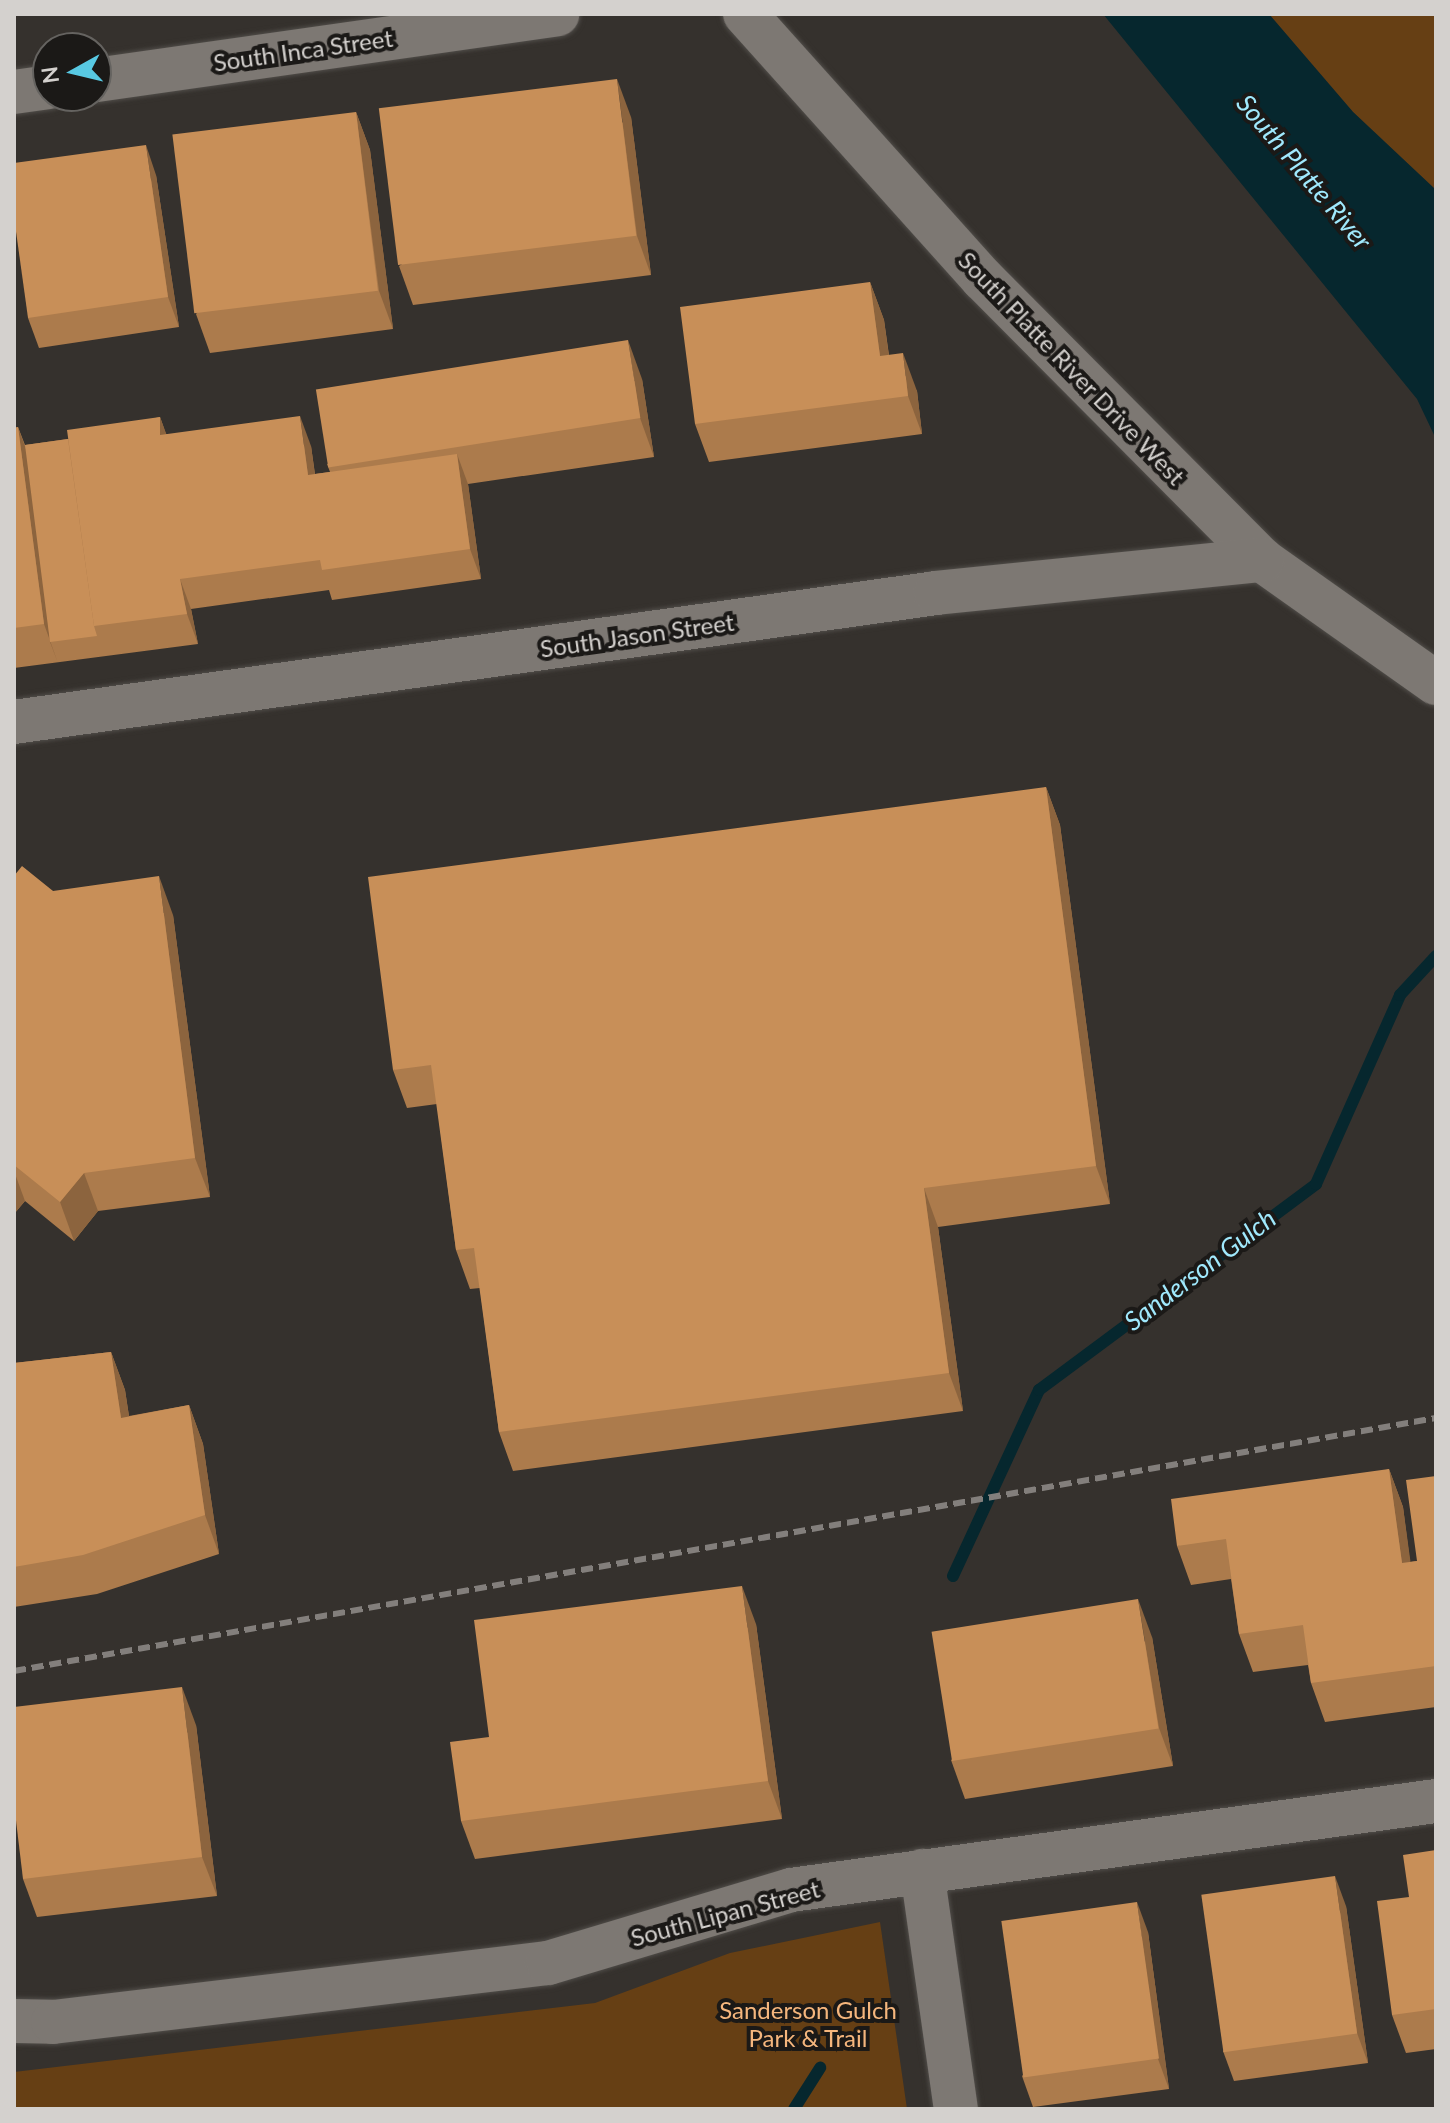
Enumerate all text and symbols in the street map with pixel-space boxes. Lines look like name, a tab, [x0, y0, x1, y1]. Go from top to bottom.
street label: South Inca Street	[212, 23, 394, 77]
north arrow	[32, 32, 112, 112]
text: N	[35, 65, 64, 85]
water label: South Platte River	[1230, 88, 1378, 256]
street label: South Platte River Drive West	[953, 245, 1191, 491]
street label: South Jason Street	[538, 607, 736, 663]
water label: Sanderson Gulch	[1118, 1203, 1282, 1337]
street label: South Lipan Street	[627, 1874, 823, 1952]
park label: Sanderson Gulch Park & Trail	[719, 1996, 897, 2052]

